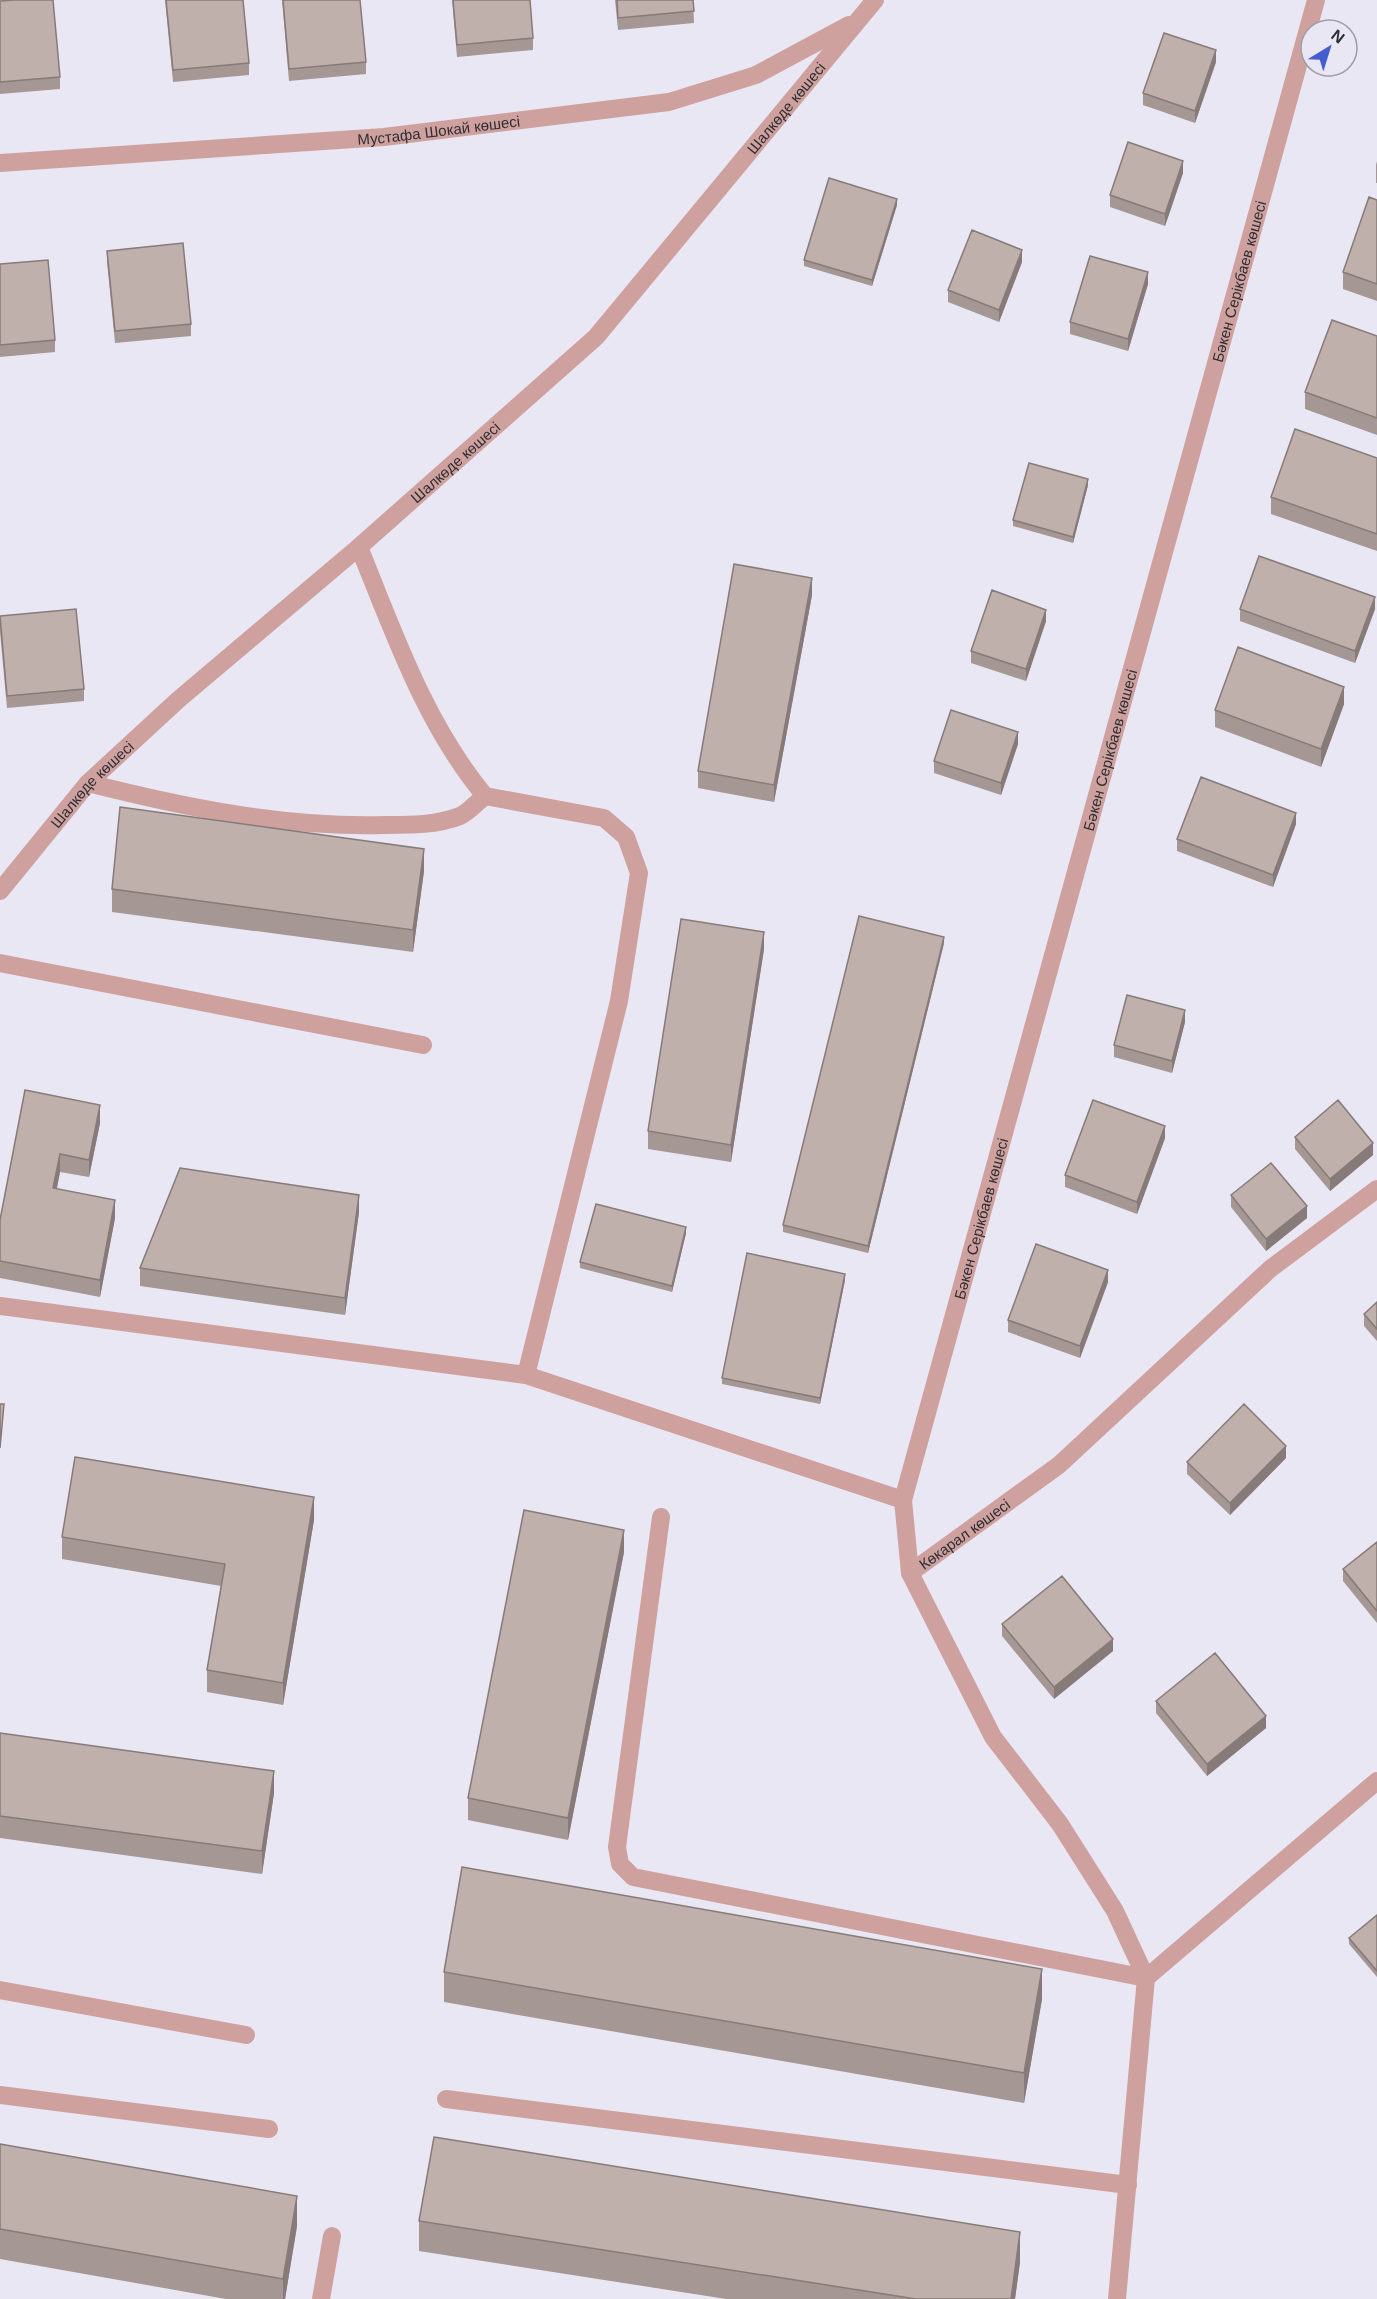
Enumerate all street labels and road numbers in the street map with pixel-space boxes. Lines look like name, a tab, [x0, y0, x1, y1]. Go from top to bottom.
street label: Шалкөде көшесі	[743, 59, 828, 157]
street label: Мустафа Шокай көшесі	[357, 112, 521, 147]
street label: Бәкен Серікбаев көшесі	[1208, 199, 1269, 364]
street label: Шалкөде көшесі	[407, 418, 503, 506]
street label: Бәкен Серікбаев көшесі	[1079, 667, 1140, 833]
street label: Шалкөде көшесі	[47, 737, 137, 831]
street label: Бәкен Серікбаев көшесі	[950, 1136, 1011, 1301]
street label: Көкарал көшесі	[915, 1495, 1013, 1572]

